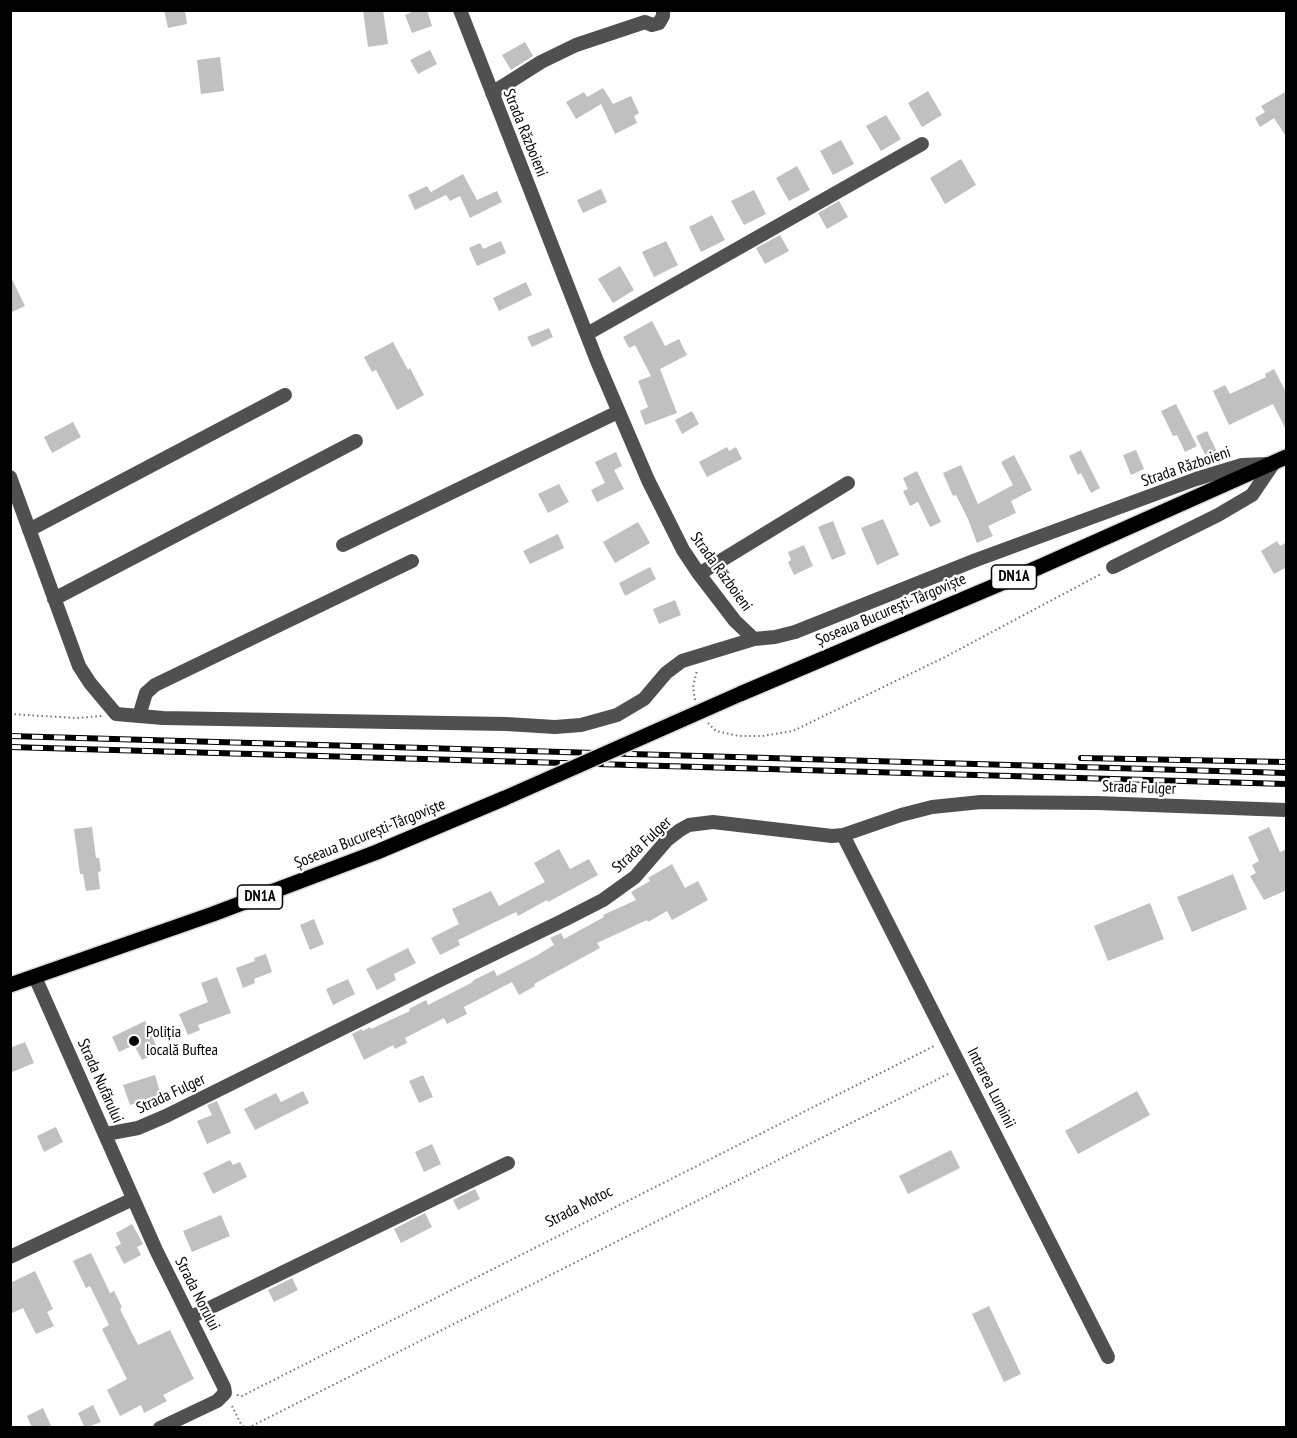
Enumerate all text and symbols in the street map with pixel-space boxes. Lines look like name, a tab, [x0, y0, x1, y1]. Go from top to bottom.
street label: Strada Războieni	[499, 86, 551, 180]
street label: Strada Războieni	[1139, 443, 1233, 491]
street label: Strada Războieni	[686, 529, 756, 615]
road number: DN1A	[992, 565, 1036, 589]
street label: Șoseaua București-Târgoviște	[813, 570, 969, 650]
street label: Strada Fulger	[1102, 777, 1176, 799]
street label: Șoseaua București-Târgoviște	[292, 795, 448, 873]
street label: Strada Fulger	[608, 813, 676, 877]
road number: DN1A	[238, 885, 282, 909]
place label: Poliția locală Buftea	[146, 1022, 218, 1060]
marker: Poliția locală Buftea	[127, 1034, 141, 1048]
street label: Strada Nufărului	[73, 1036, 127, 1126]
street label: Intrarea Luminii	[962, 1044, 1020, 1132]
street label: Strada Fulger	[133, 1070, 209, 1118]
street label: Strada Motoc	[542, 1182, 616, 1232]
street label: Strada Norului	[170, 1254, 224, 1334]

